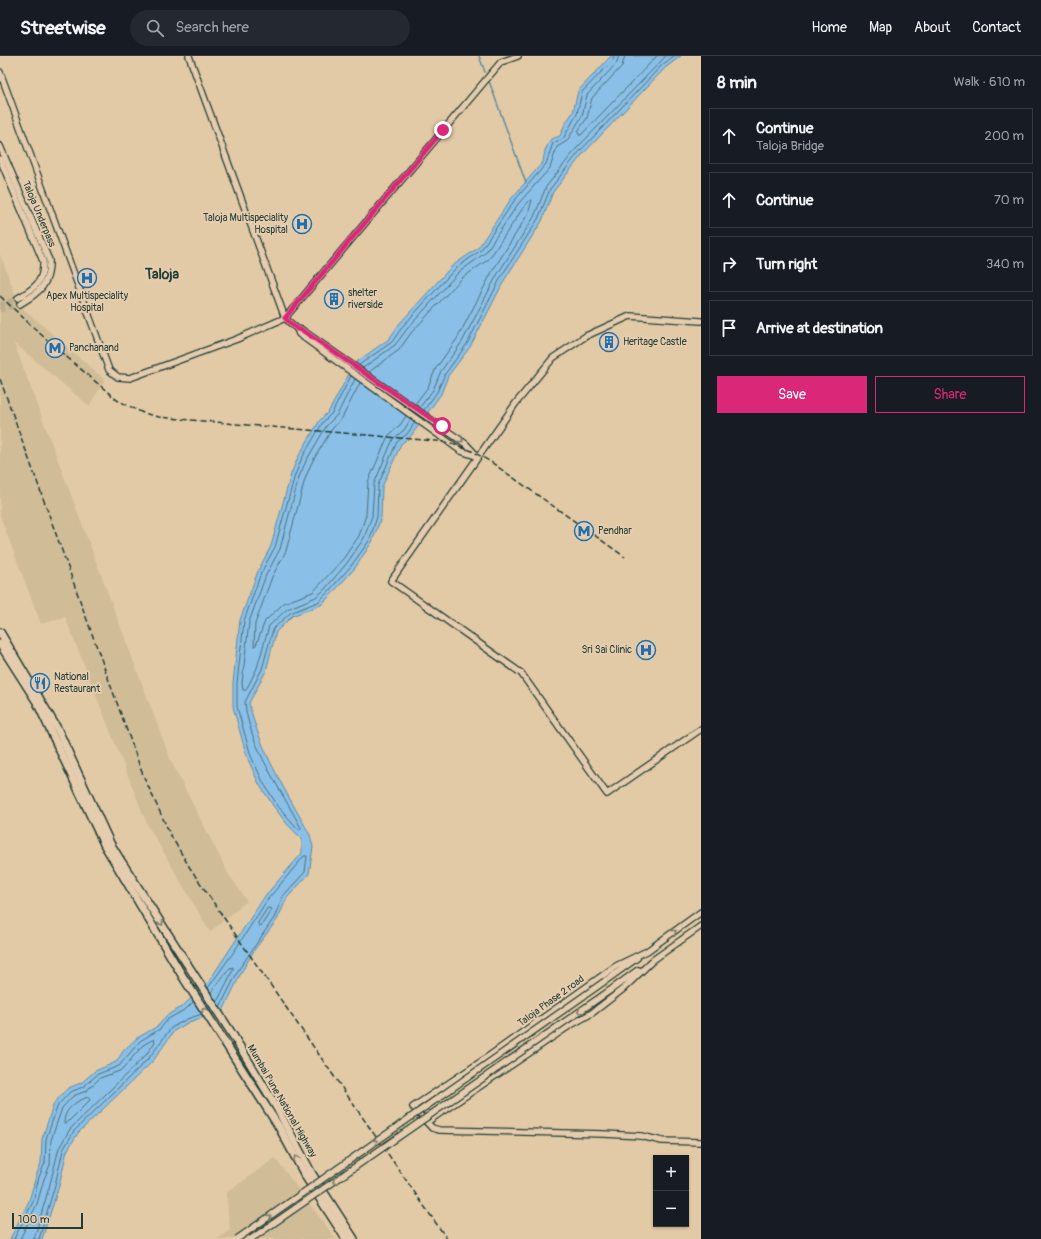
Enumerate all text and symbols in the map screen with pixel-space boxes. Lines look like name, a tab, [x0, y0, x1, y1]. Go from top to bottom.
search box	[130, 10, 410, 46]
text: Streetwise	[20, 16, 106, 40]
icon: search	[144, 17, 166, 39]
text: Search here	[176, 18, 249, 37]
text: Home	[812, 19, 847, 36]
text: Map	[869, 19, 892, 36]
text: About	[914, 19, 950, 36]
text: Contact	[972, 19, 1021, 36]
text: 8 min	[717, 72, 757, 93]
text: Walk · 610 m	[954, 74, 1025, 90]
text: Continue	[756, 119, 814, 138]
route end	[434, 121, 452, 139]
icon: ahead	[718, 125, 740, 147]
text: 200 m	[985, 128, 1024, 144]
text: Taloja Bridge	[756, 138, 824, 154]
street label: Taloja Underpass	[20, 179, 59, 249]
icon: ahead	[718, 189, 740, 211]
text: Continue	[756, 191, 814, 210]
text: 70 m	[994, 192, 1024, 208]
place label: Taloja Multispeciality Hospital	[203, 212, 289, 236]
hospital icon: Taloja Multispeciality Hospital	[291, 213, 313, 235]
icon: right	[718, 253, 740, 275]
text: Turn right	[756, 255, 817, 274]
text: 340 m	[986, 256, 1024, 272]
district label: Taloja	[144, 266, 179, 283]
hospital icon: Apex Multispeciality Hospital	[76, 267, 98, 289]
place label: shelter riverside	[348, 287, 383, 311]
building icon: shelter riverside	[323, 288, 345, 310]
place label: Apex Multispeciality Hospital	[46, 290, 129, 314]
icon: arrive	[718, 317, 740, 339]
text: Arrive at destination	[756, 319, 883, 338]
building icon: Heritage Castle	[598, 331, 620, 353]
place label: Heritage Castle	[623, 336, 687, 348]
metro station icon: Panchanand	[44, 337, 66, 359]
place label: Panchanand	[69, 342, 119, 354]
button: Save	[717, 376, 867, 413]
button: Share	[875, 376, 1025, 413]
route start	[433, 417, 451, 435]
one-way arrow	[457, 436, 464, 443]
metro station icon: Pendhar	[573, 520, 595, 542]
place label: Pendhar	[598, 525, 632, 537]
hospital icon: Sri Sai Clinic	[635, 639, 657, 661]
place label: Sri Sai Clinic	[581, 644, 632, 656]
place label: National Restaurant	[54, 671, 101, 695]
restaurant icon: National Restaurant	[29, 672, 51, 694]
one-way arrow	[156, 919, 163, 926]
one-way arrow	[670, 929, 677, 936]
street label: Taloja Phase 2 road	[516, 973, 587, 1029]
one-way arrow	[577, 1006, 584, 1013]
one-way arrow	[201, 1007, 209, 1014]
street label: Mumbai Pune National Highway	[245, 1042, 320, 1160]
one-way arrow	[371, 1139, 378, 1147]
one-way arrow	[293, 1155, 301, 1163]
map controls	[653, 1155, 689, 1227]
button: +	[653, 1155, 689, 1191]
one-way arrow	[332, 1176, 339, 1184]
button: −	[653, 1191, 689, 1227]
scale bar	[12, 1211, 83, 1230]
text: 100 m	[18, 1213, 49, 1226]
one-way arrow	[264, 1215, 271, 1222]

